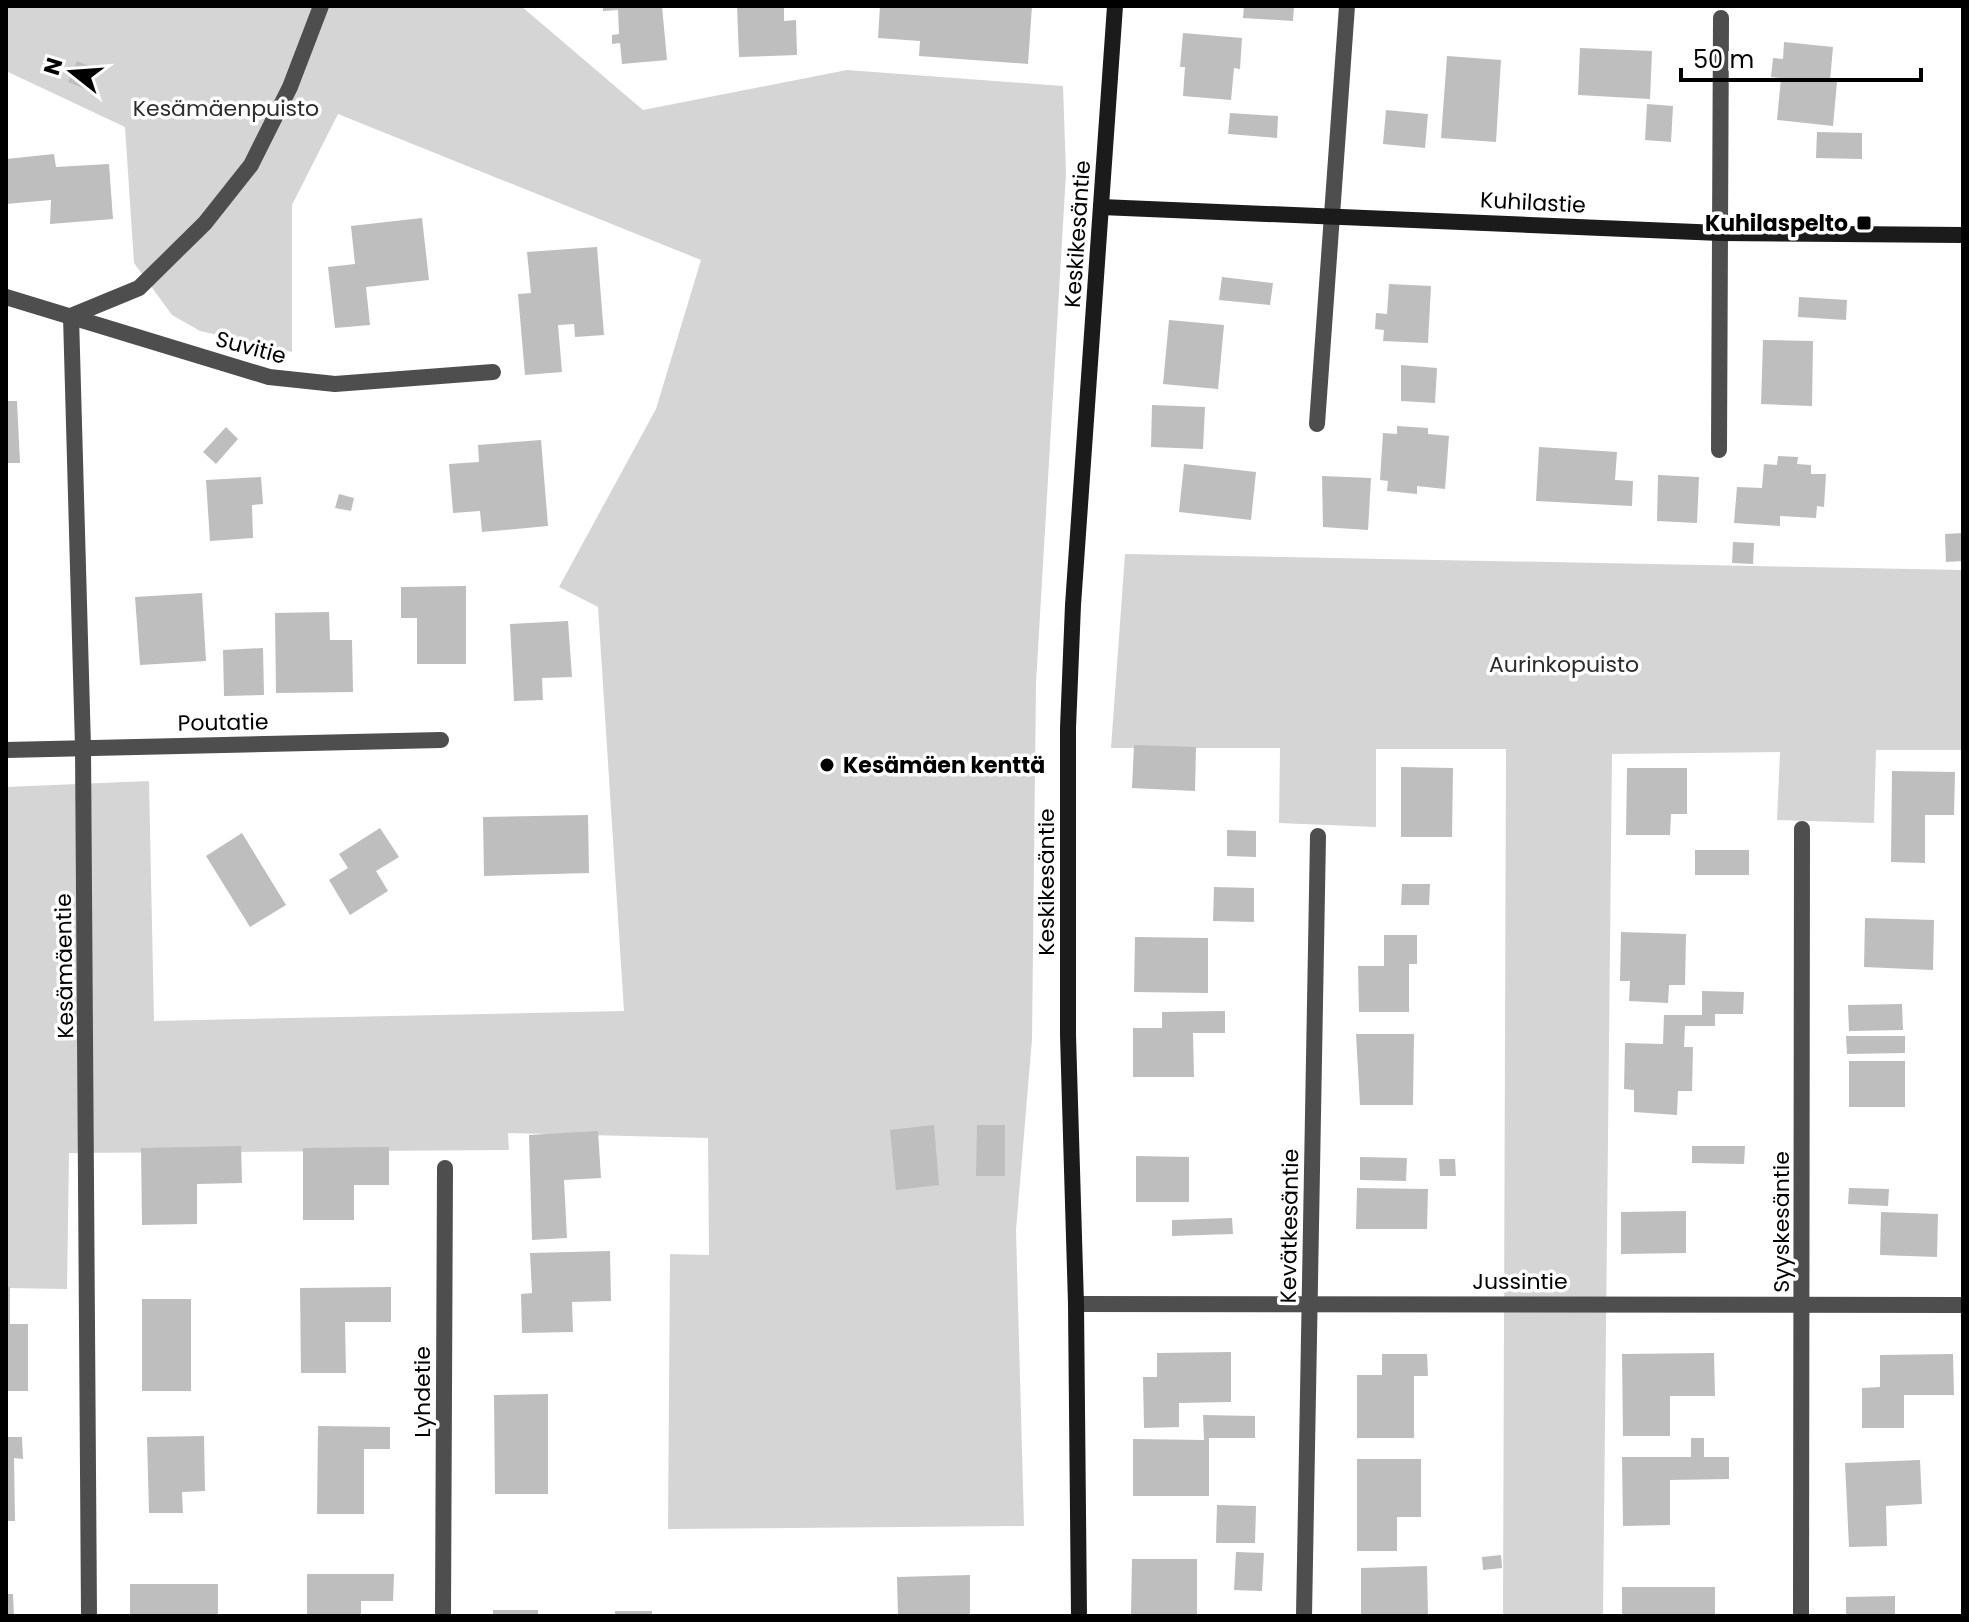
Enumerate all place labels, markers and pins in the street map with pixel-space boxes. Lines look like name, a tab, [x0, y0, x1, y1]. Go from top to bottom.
place label: Kuhilaspelto	[1705, 208, 1848, 239]
marker: Kuhilaspelto	[1855, 214, 1873, 232]
place label: Kesämäen kenttä	[843, 750, 1045, 781]
marker: Kesämäen kenttä	[818, 756, 836, 774]

